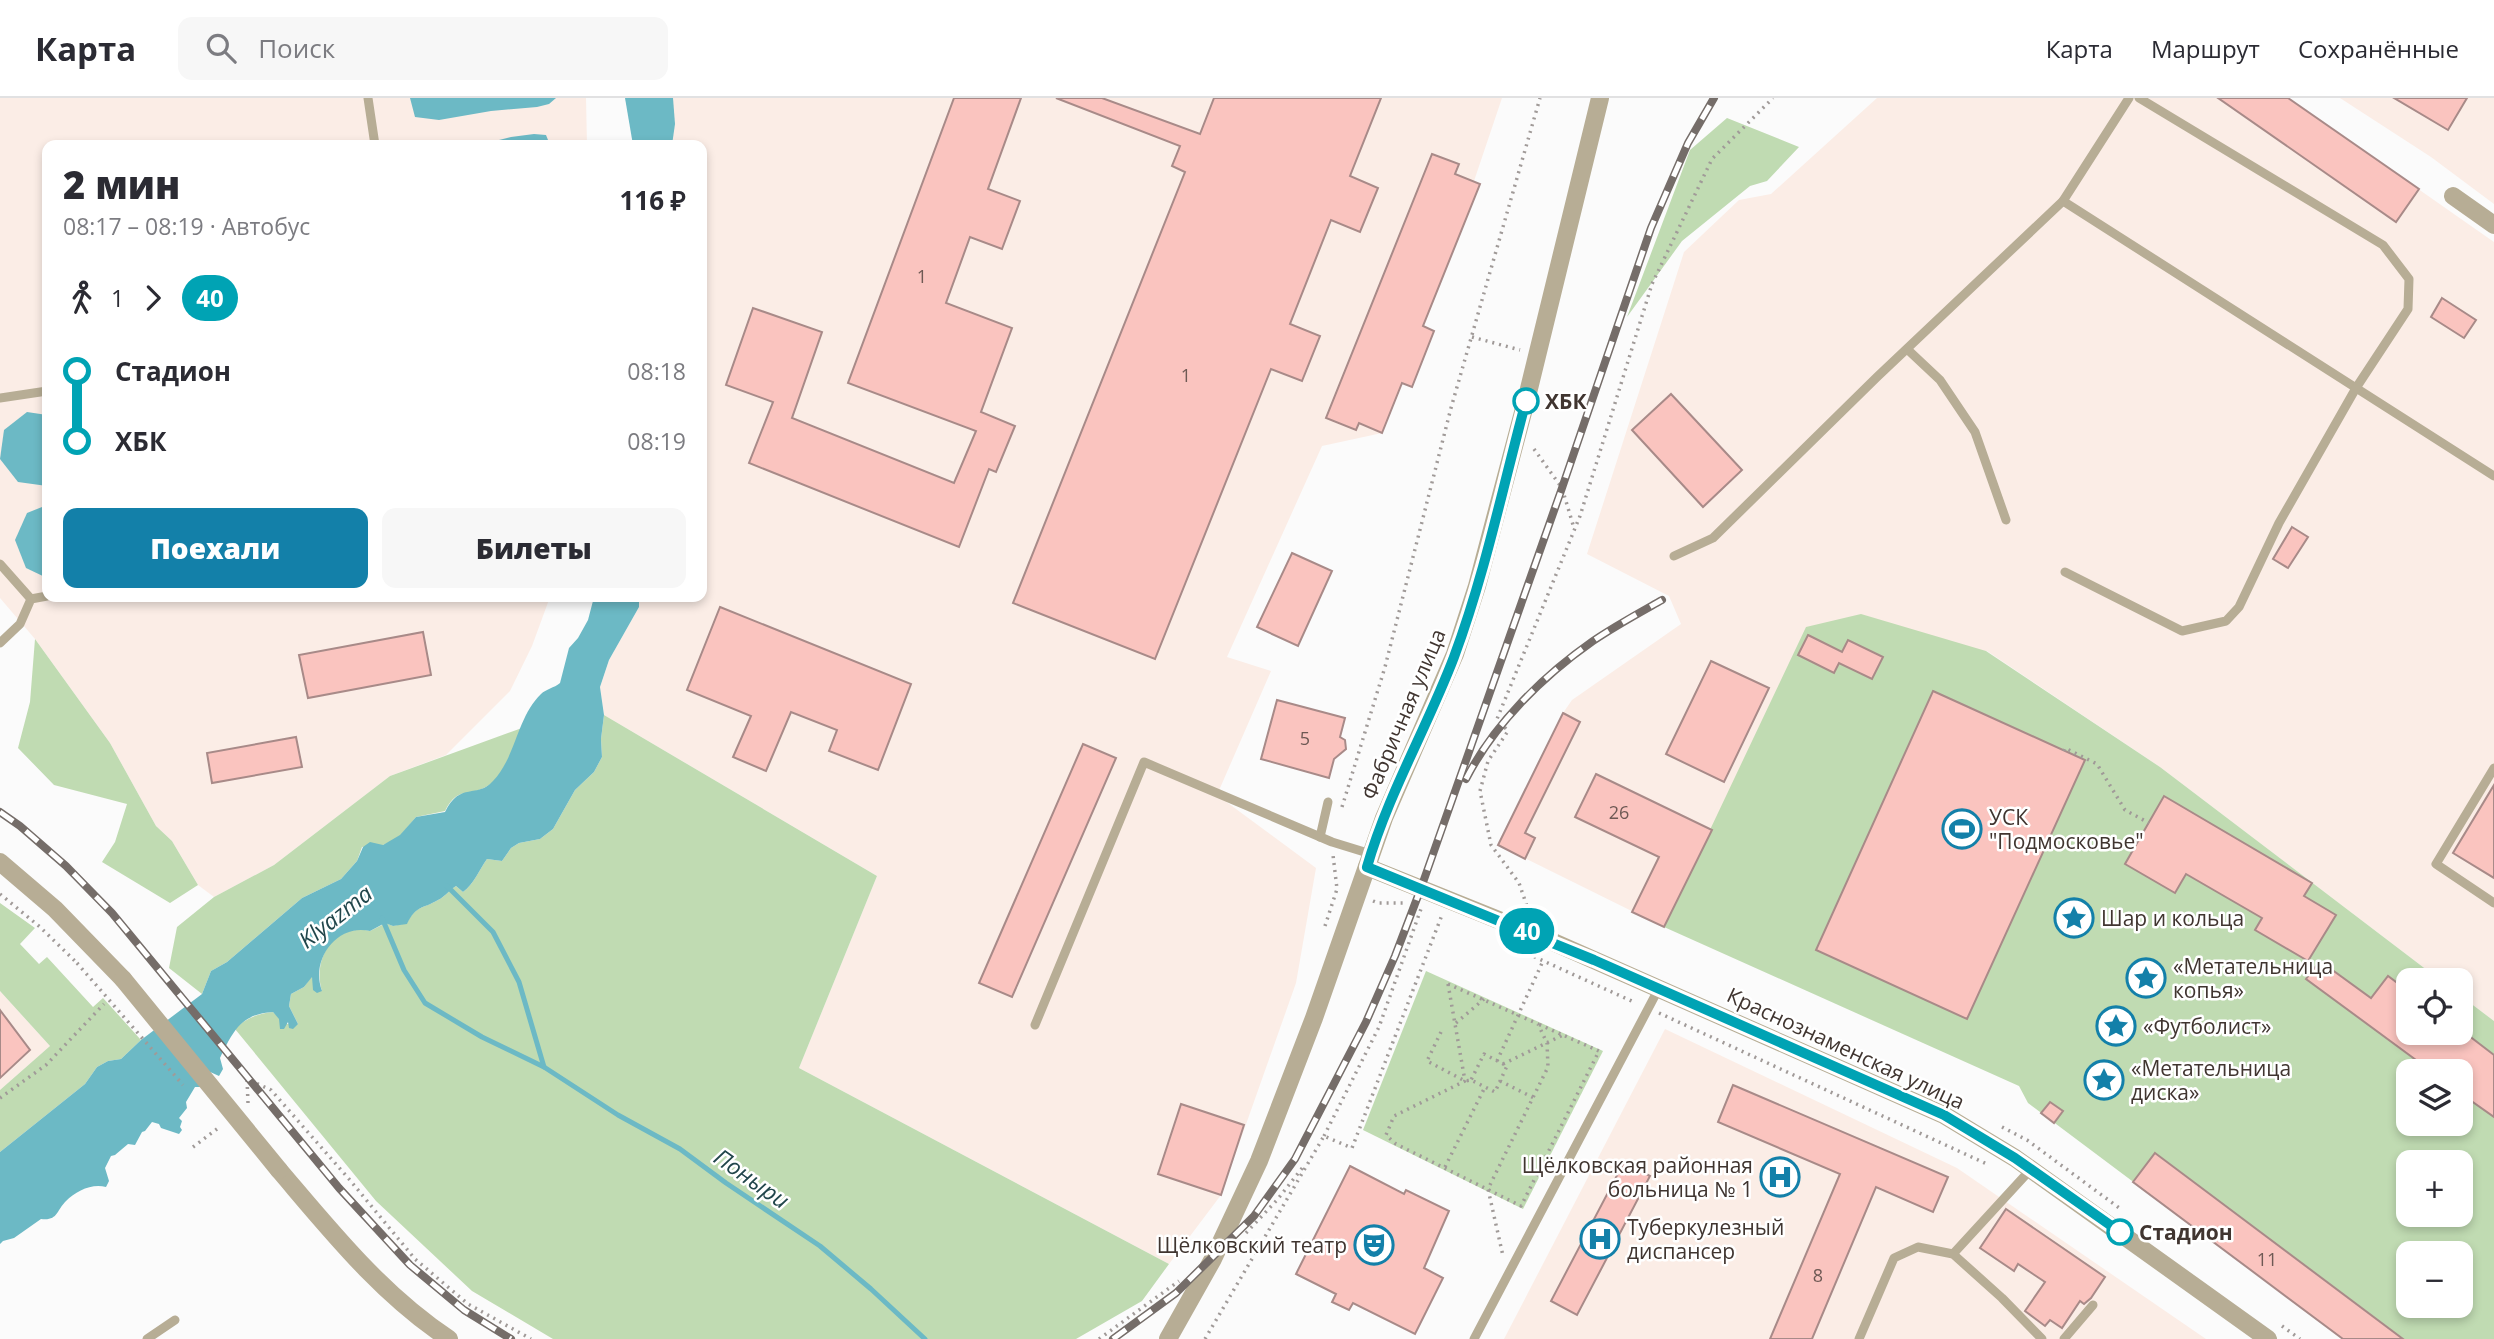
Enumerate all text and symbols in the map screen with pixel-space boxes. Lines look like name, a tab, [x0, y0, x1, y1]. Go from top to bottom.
search box	[178, 17, 668, 80]
text: Карта	[35, 26, 136, 71]
icon: search	[202, 29, 240, 67]
text: Поиск	[258, 30, 335, 66]
text: Карта	[2046, 32, 2113, 65]
text: Маршрут	[2151, 32, 2260, 65]
text: Сохранённые	[2298, 32, 2459, 65]
text: 2 мин	[63, 158, 180, 210]
text: 116 ₽	[620, 182, 686, 218]
text: 08:17 – 08:19 · Автобус	[63, 210, 310, 242]
house number: 1	[917, 264, 927, 288]
icon: walk	[63, 279, 101, 317]
icon: forward	[134, 279, 172, 317]
text: 40	[196, 281, 224, 314]
text: 1	[111, 282, 124, 314]
text: Стадион	[115, 353, 231, 389]
text: 08:18	[627, 355, 686, 387]
house number: 1	[1181, 363, 1191, 387]
place label: ХБК	[1545, 387, 1587, 415]
marker: ХБК	[1513, 388, 1539, 414]
text: ХБК	[115, 423, 166, 459]
text: 08:19	[627, 425, 686, 457]
button: Поехали	[63, 508, 368, 588]
button: Билеты	[382, 508, 686, 588]
street label: Фабричная улица	[1354, 624, 1452, 804]
house number: 5	[1300, 726, 1310, 750]
house number: 26	[1609, 800, 1629, 824]
place label: УСК "Подмосковье"	[1989, 803, 2144, 855]
sports icon: УСК "Подмосковье"	[1941, 808, 1983, 850]
water label: Klyazma	[291, 877, 379, 955]
place icon: Шар и кольца	[2053, 897, 2095, 939]
place label: Шар и кольца	[2101, 904, 2244, 932]
line badge: 40	[1496, 908, 1558, 954]
text: 40	[1513, 914, 1541, 947]
place label: «Метательница копья»	[2173, 952, 2333, 1004]
place icon: «Метательница копья»	[2125, 957, 2167, 999]
map controls	[2396, 968, 2473, 1318]
button: locate	[2396, 968, 2473, 1045]
street label: Краснознаменская улица	[1723, 981, 1969, 1115]
place icon: «Футболист»	[2095, 1005, 2137, 1047]
place label: «Футболист»	[2143, 1012, 2271, 1040]
place label: «Метательница диска»	[2131, 1054, 2291, 1106]
place icon: «Метательница диска»	[2083, 1059, 2125, 1101]
button: layers	[2396, 1059, 2473, 1136]
water label: Поныри	[708, 1140, 796, 1216]
button: +	[2396, 1150, 2473, 1227]
place label: Щёлковская районная больница № 1	[1522, 1151, 1753, 1203]
hospital icon: Щёлковская районная больница № 1	[1759, 1156, 1801, 1198]
place label: Туберкулезный диспансер	[1627, 1213, 1784, 1265]
hospital icon: Туберкулезный диспансер	[1579, 1218, 1621, 1260]
place label: Стадион	[2139, 1218, 2233, 1246]
marker: Стадион	[2107, 1219, 2133, 1245]
theatre icon: Щёлковский театр	[1353, 1224, 1395, 1266]
place label: Щёлковский театр	[1157, 1231, 1347, 1259]
button: −	[2396, 1241, 2473, 1318]
house number: 11	[2257, 1247, 2277, 1271]
house number: 8	[1813, 1263, 1823, 1287]

